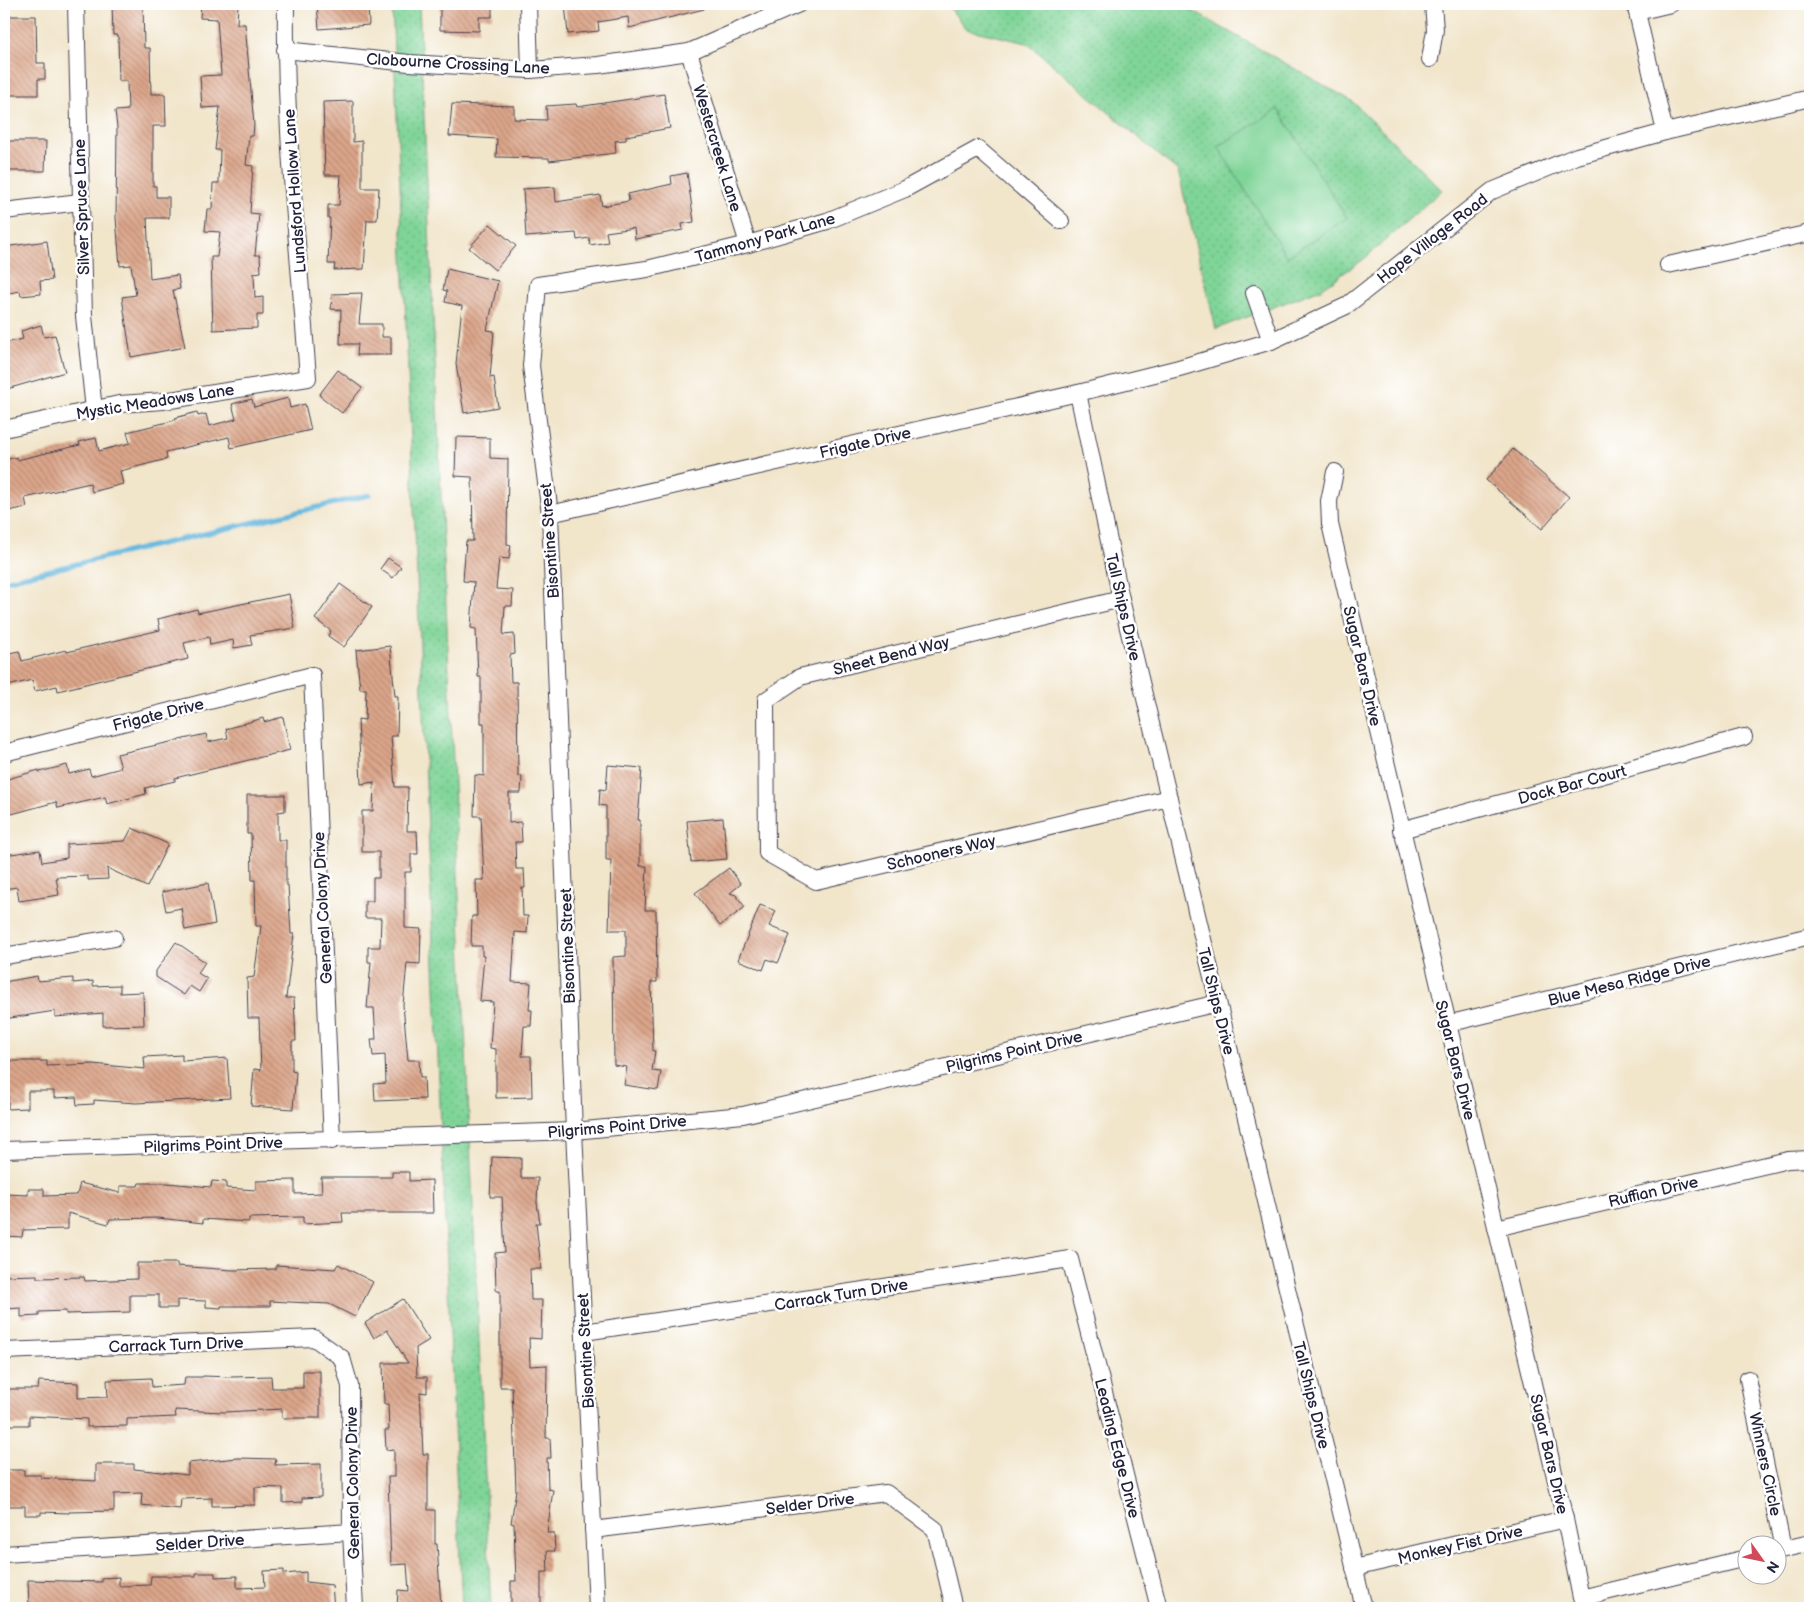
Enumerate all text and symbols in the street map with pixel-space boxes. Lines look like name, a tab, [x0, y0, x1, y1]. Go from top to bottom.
street label: Clobourne Crossing Lane	[366, 50, 551, 79]
street label: Westercreek Lane	[688, 83, 745, 215]
street label: Lundsford Hollow Lane	[280, 108, 311, 274]
street label: Silver Spruce Lane	[71, 138, 94, 275]
street label: Hope Village Road	[1374, 190, 1492, 288]
street label: Tammony Park Lane	[693, 209, 838, 268]
street label: Mystic Meadows Lane	[75, 380, 236, 424]
street label: Frigate Drive	[818, 424, 913, 463]
street label: Bisontine Street	[537, 482, 564, 599]
street label: Tall Ships Drive	[1101, 552, 1144, 663]
street label: Sugar Bars Drive	[1338, 604, 1385, 729]
street label: Sheet Bend Way	[831, 633, 952, 680]
street label: Frigate Drive	[111, 695, 206, 736]
street label: Dock Bar Court	[1516, 762, 1629, 809]
street label: General Colony Drive	[310, 831, 337, 985]
street label: Schooners Way	[885, 832, 998, 875]
street label: Bisontine Street	[557, 888, 580, 1004]
street label: Tall Ships Drive	[1193, 946, 1238, 1057]
street label: Blue Mesa Ridge Drive	[1546, 952, 1713, 1011]
street label: Sugar Bars Drive	[1430, 999, 1479, 1123]
street label: Pilgrims Point Drive	[944, 1027, 1085, 1077]
street label: Pilgrims Point Drive	[547, 1112, 688, 1143]
street label: Pilgrims Point Drive	[143, 1134, 284, 1157]
street label: Ruffian Drive	[1607, 1173, 1701, 1212]
street label: Carrack Turn Drive	[773, 1275, 910, 1315]
street label: Bisontine Street	[574, 1292, 599, 1409]
street label: Carrack Turn Drive	[108, 1334, 244, 1357]
street label: Tall Ships Drive	[1288, 1340, 1333, 1451]
street label: Leading Edge Drive	[1090, 1377, 1143, 1521]
street label: Sugar Bars Drive	[1525, 1392, 1572, 1517]
street label: General Colony Drive	[343, 1406, 364, 1559]
street label: Winners Circle	[1744, 1411, 1785, 1518]
street label: Selder Drive	[765, 1490, 856, 1519]
street label: Monkey Fist Drive	[1396, 1522, 1525, 1569]
street label: Selder Drive	[155, 1531, 246, 1556]
north arrow	[1736, 1534, 1786, 1584]
text: N	[1762, 1558, 1782, 1576]

